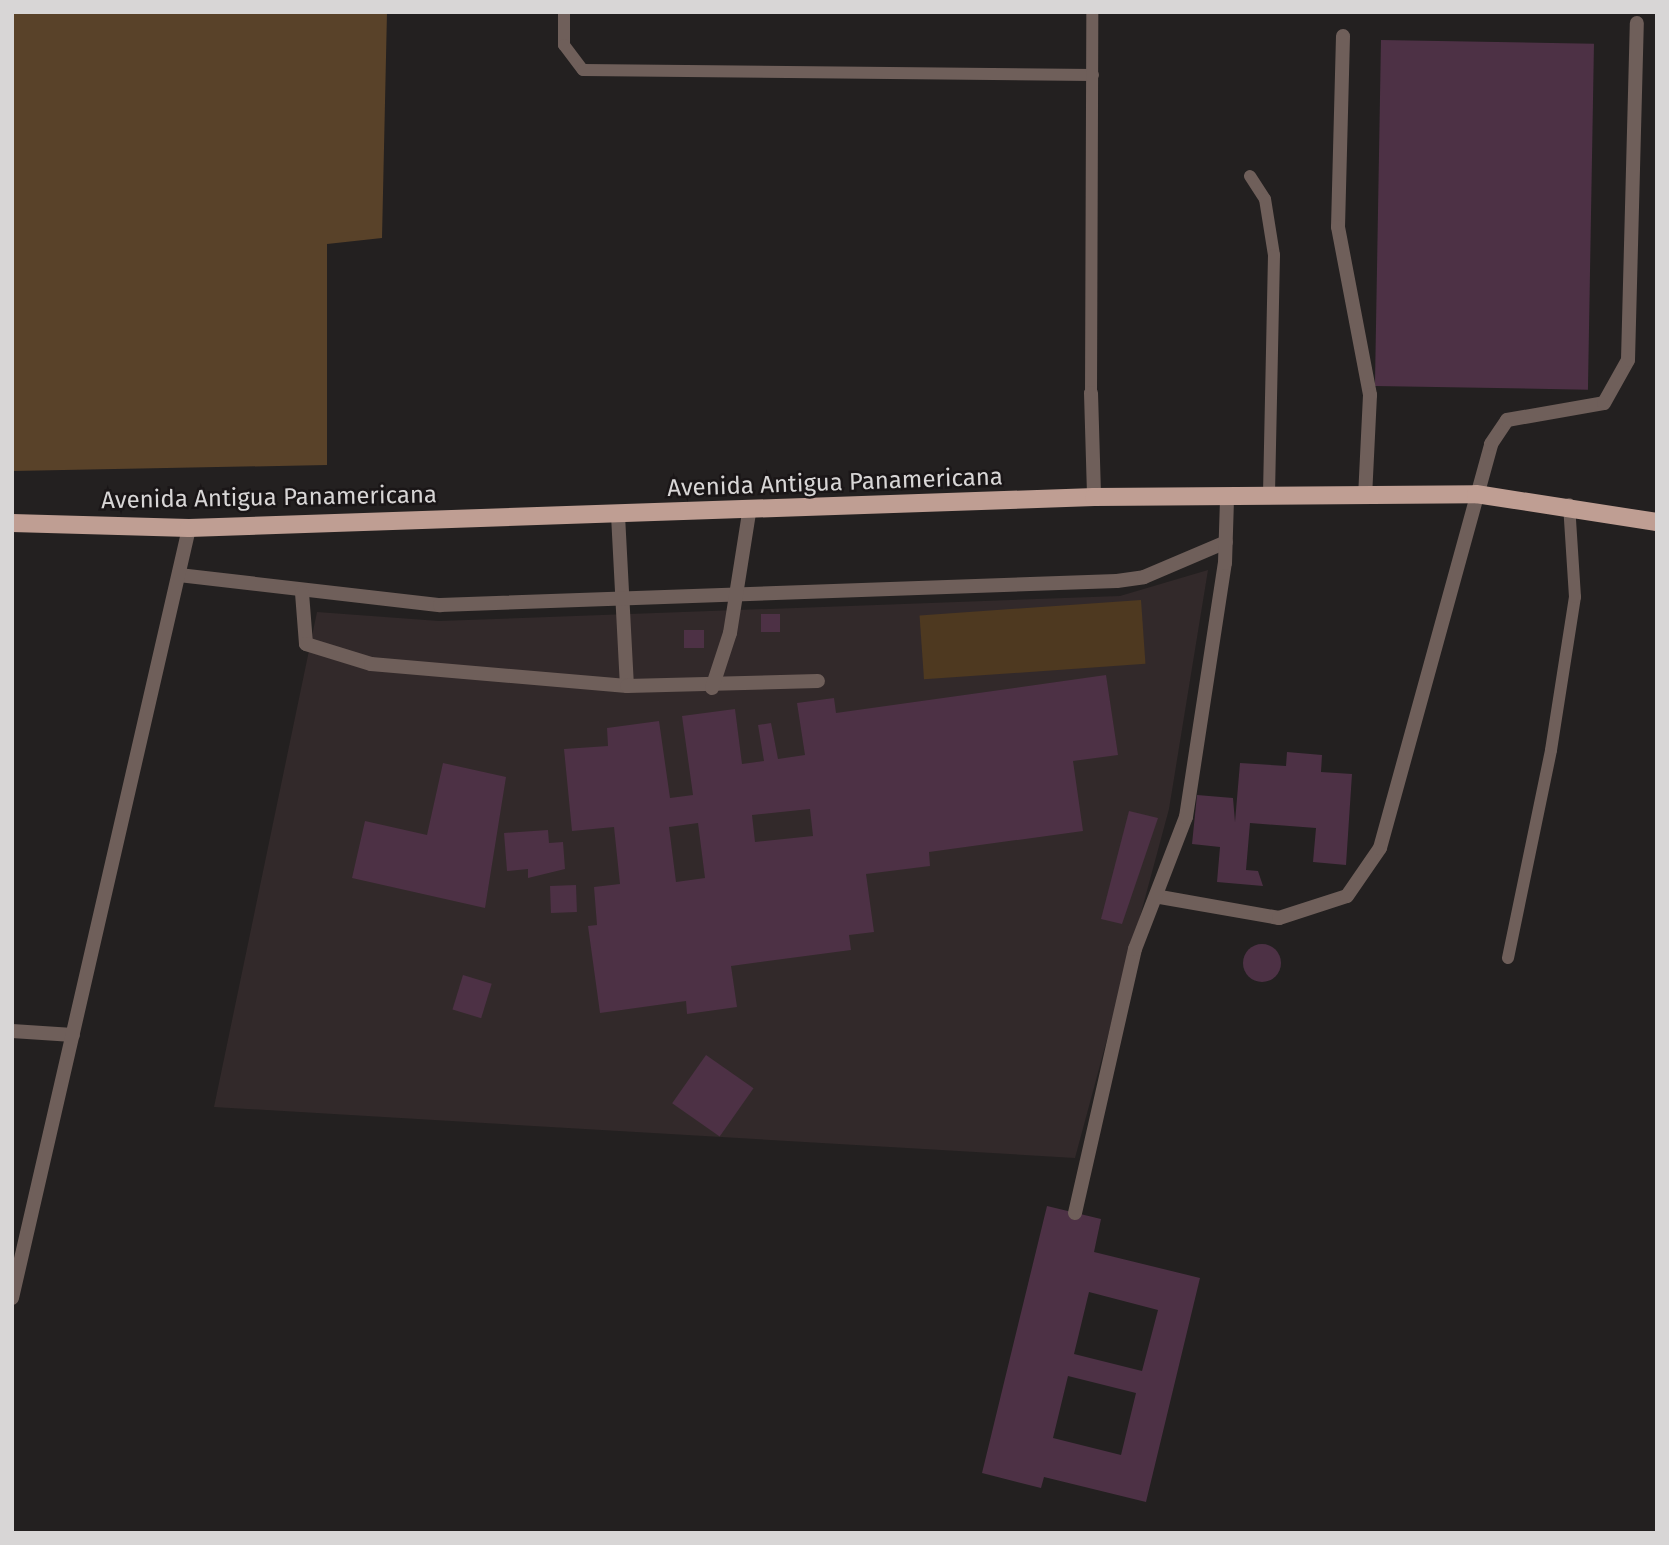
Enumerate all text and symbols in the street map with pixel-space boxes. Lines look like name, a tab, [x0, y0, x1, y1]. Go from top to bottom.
street label: Avenida Antigua Panamericana	[667, 463, 1003, 503]
street label: Avenida Antigua Panamericana	[101, 481, 437, 515]

